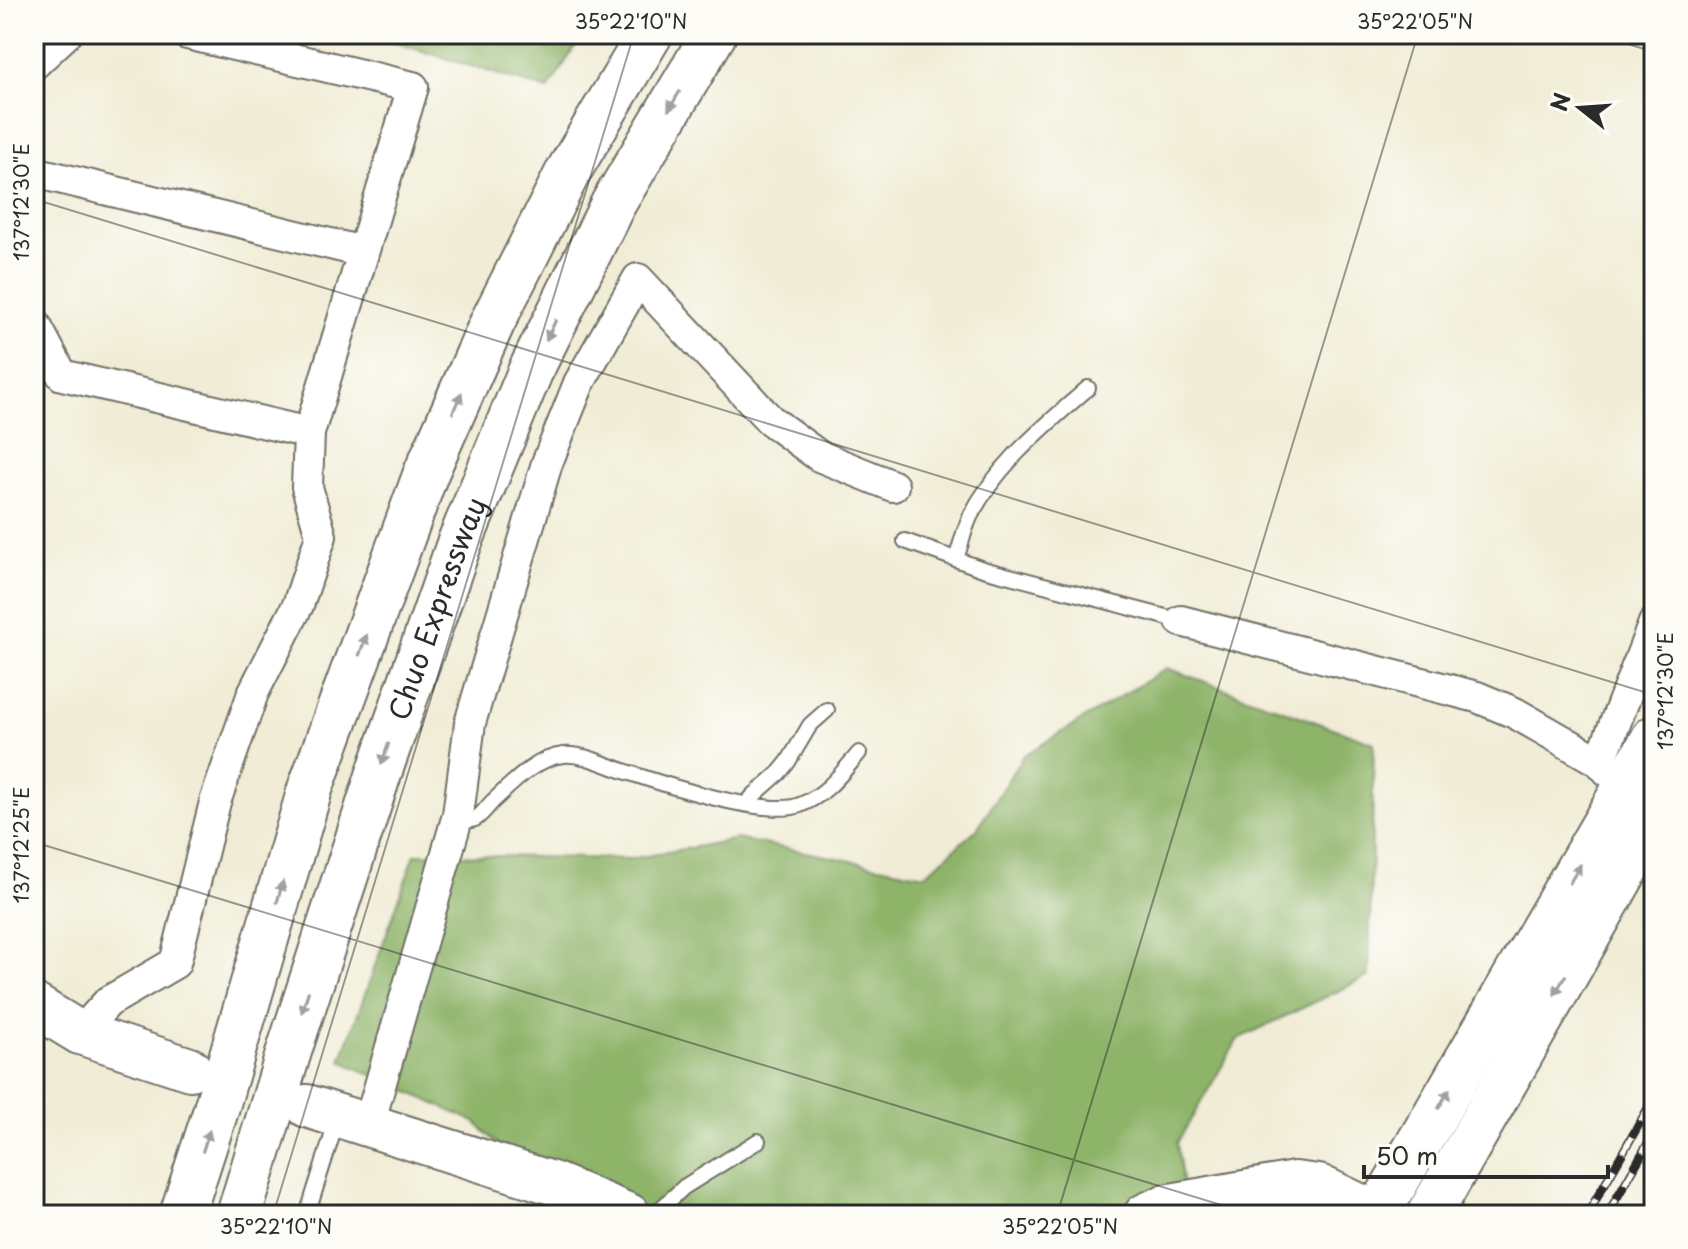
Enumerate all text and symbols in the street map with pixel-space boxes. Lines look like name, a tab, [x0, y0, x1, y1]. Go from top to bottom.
text: 35°22'10"N	[575, 6, 687, 36]
text: 35°22'05"N	[1357, 6, 1473, 36]
north arrow	[1540, 68, 1620, 148]
text: N	[1541, 89, 1578, 115]
one-way arrow	[667, 90, 681, 112]
text: 137°12'30"E	[6, 143, 36, 261]
one-way arrow	[544, 318, 558, 342]
one-way arrow	[450, 391, 463, 415]
street label: Chuo Expressway	[376, 490, 496, 726]
text: 137°12'30"E	[1650, 632, 1680, 750]
one-way arrow	[357, 633, 370, 657]
one-way arrow	[378, 742, 391, 766]
text: 137°12'25"E	[6, 787, 36, 904]
one-way arrow	[1568, 863, 1582, 886]
one-way arrow	[274, 879, 287, 903]
one-way arrow	[1553, 974, 1567, 996]
one-way arrow	[298, 990, 311, 1014]
one-way arrow	[1437, 1088, 1451, 1110]
one-way arrow	[200, 1128, 212, 1152]
scale bar	[1364, 1129, 1608, 1179]
text: 50 m	[1376, 1137, 1438, 1173]
text: 35°22'10"N	[220, 1211, 332, 1241]
text: 35°22'05"N	[1002, 1211, 1118, 1241]

